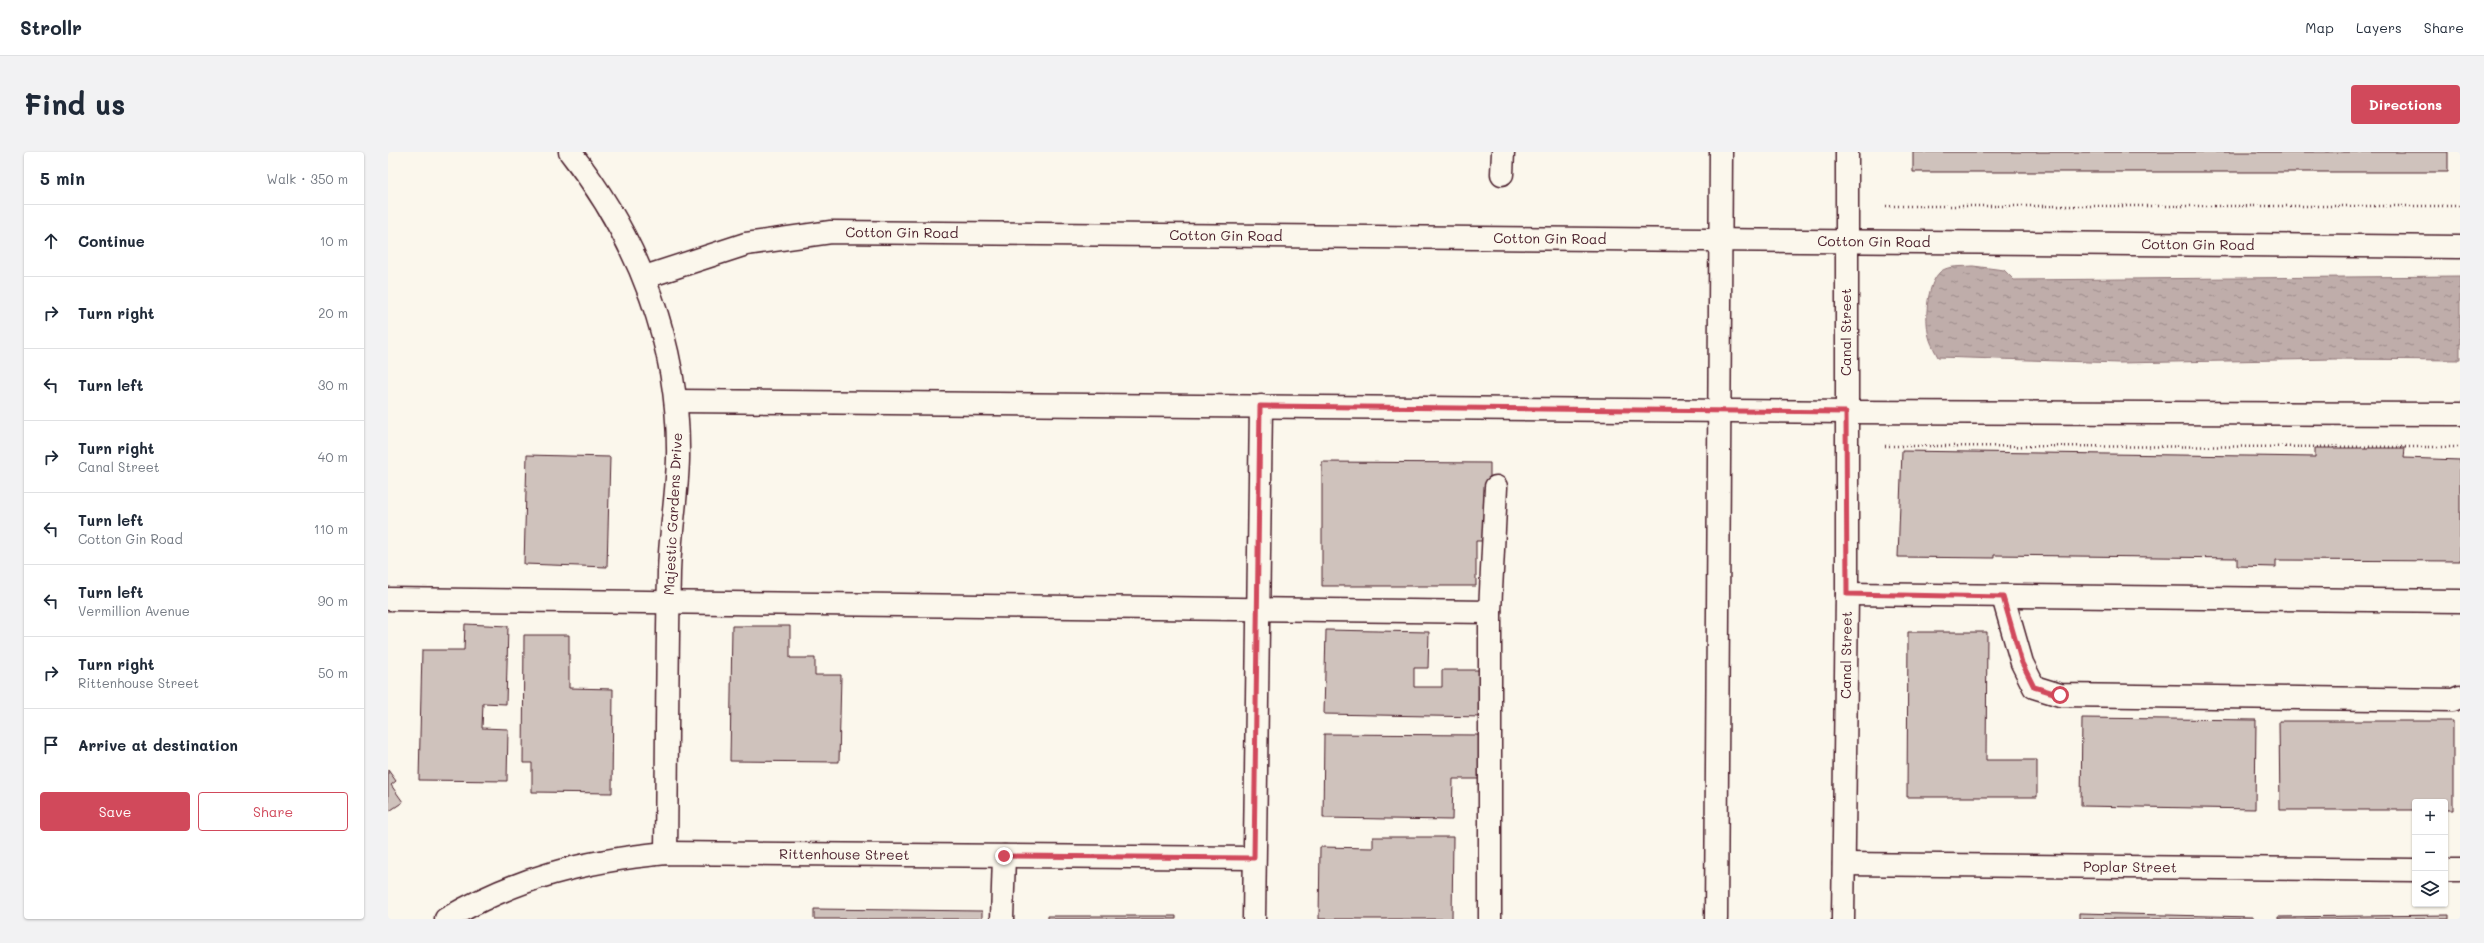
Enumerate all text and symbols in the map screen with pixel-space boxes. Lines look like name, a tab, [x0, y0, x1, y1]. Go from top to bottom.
text: Strollr	[20, 15, 82, 40]
text: Map	[2305, 18, 2334, 37]
text: Layers	[2356, 18, 2402, 37]
text: Share	[2424, 18, 2464, 37]
button: Directions	[2351, 85, 2460, 124]
text: Find us	[24, 86, 125, 122]
text: 5 min	[40, 167, 85, 189]
text: Walk · 350 m	[267, 170, 348, 187]
street label: Cotton Gin Road	[845, 222, 959, 242]
street label: Cotton Gin Road	[1169, 225, 1283, 245]
street label: Cotton Gin Road	[1493, 228, 1607, 248]
icon: ahead	[40, 230, 62, 252]
text: Continue	[78, 231, 145, 251]
street label: Cotton Gin Road	[1817, 231, 1931, 251]
text: 10 m	[320, 232, 348, 249]
street label: Cotton Gin Road	[2141, 234, 2255, 254]
street label: Canal Street	[1836, 288, 1855, 376]
icon: right	[40, 302, 62, 324]
text: Turn right	[78, 303, 155, 323]
text: 20 m	[318, 304, 348, 321]
icon: left	[40, 374, 62, 396]
text: Turn left	[78, 375, 143, 395]
text: 30 m	[318, 376, 348, 393]
street label: Majestic Gardens Drive	[659, 432, 686, 596]
text: Turn right	[78, 438, 155, 458]
icon: right	[40, 446, 62, 468]
text: 40 m	[318, 448, 348, 465]
text: Canal Street	[78, 458, 159, 475]
text: Turn left	[78, 510, 143, 530]
icon: left	[40, 518, 62, 540]
text: 110 m	[314, 520, 348, 537]
text: Cotton Gin Road	[78, 530, 183, 547]
text: Turn left	[78, 582, 143, 602]
icon: left	[40, 590, 62, 612]
text: 90 m	[318, 592, 348, 609]
text: Vermillion Avenue	[78, 602, 190, 619]
street label: Canal Street	[1836, 611, 1856, 699]
text: Turn right	[78, 654, 155, 674]
icon: right	[40, 662, 62, 684]
text: 50 m	[318, 664, 348, 681]
text: Rittenhouse Street	[78, 674, 199, 691]
route start	[2051, 686, 2069, 704]
icon: arrive	[40, 734, 62, 756]
text: Arrive at destination	[78, 735, 238, 755]
button: Save	[40, 792, 190, 831]
button: Share	[198, 792, 348, 831]
map controls	[2412, 799, 2448, 907]
button: +	[2412, 799, 2448, 835]
button: −	[2412, 835, 2448, 871]
street label: Rittenhouse Street	[779, 844, 910, 864]
route end	[995, 847, 1013, 865]
street label: Poplar Street	[2083, 857, 2177, 876]
button: layers	[2412, 871, 2448, 907]

